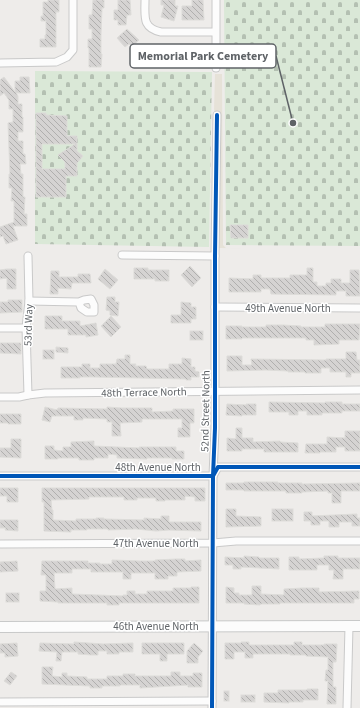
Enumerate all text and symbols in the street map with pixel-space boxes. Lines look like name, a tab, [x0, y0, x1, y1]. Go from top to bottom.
callout: Memorial Park Cemetery	[130, 44, 276, 68]
text: Memorial Park Cemetery	[138, 48, 269, 65]
street label: 49th Avenue North	[245, 301, 331, 316]
street label: 53rd Way	[20, 304, 37, 346]
street label: 52nd Street North	[197, 370, 214, 452]
street label: 48th Terrace North	[101, 384, 187, 401]
street label: 48th Avenue North	[115, 460, 201, 475]
street label: 47th Avenue North	[113, 536, 199, 551]
street label: 46th Avenue North	[113, 619, 199, 634]

